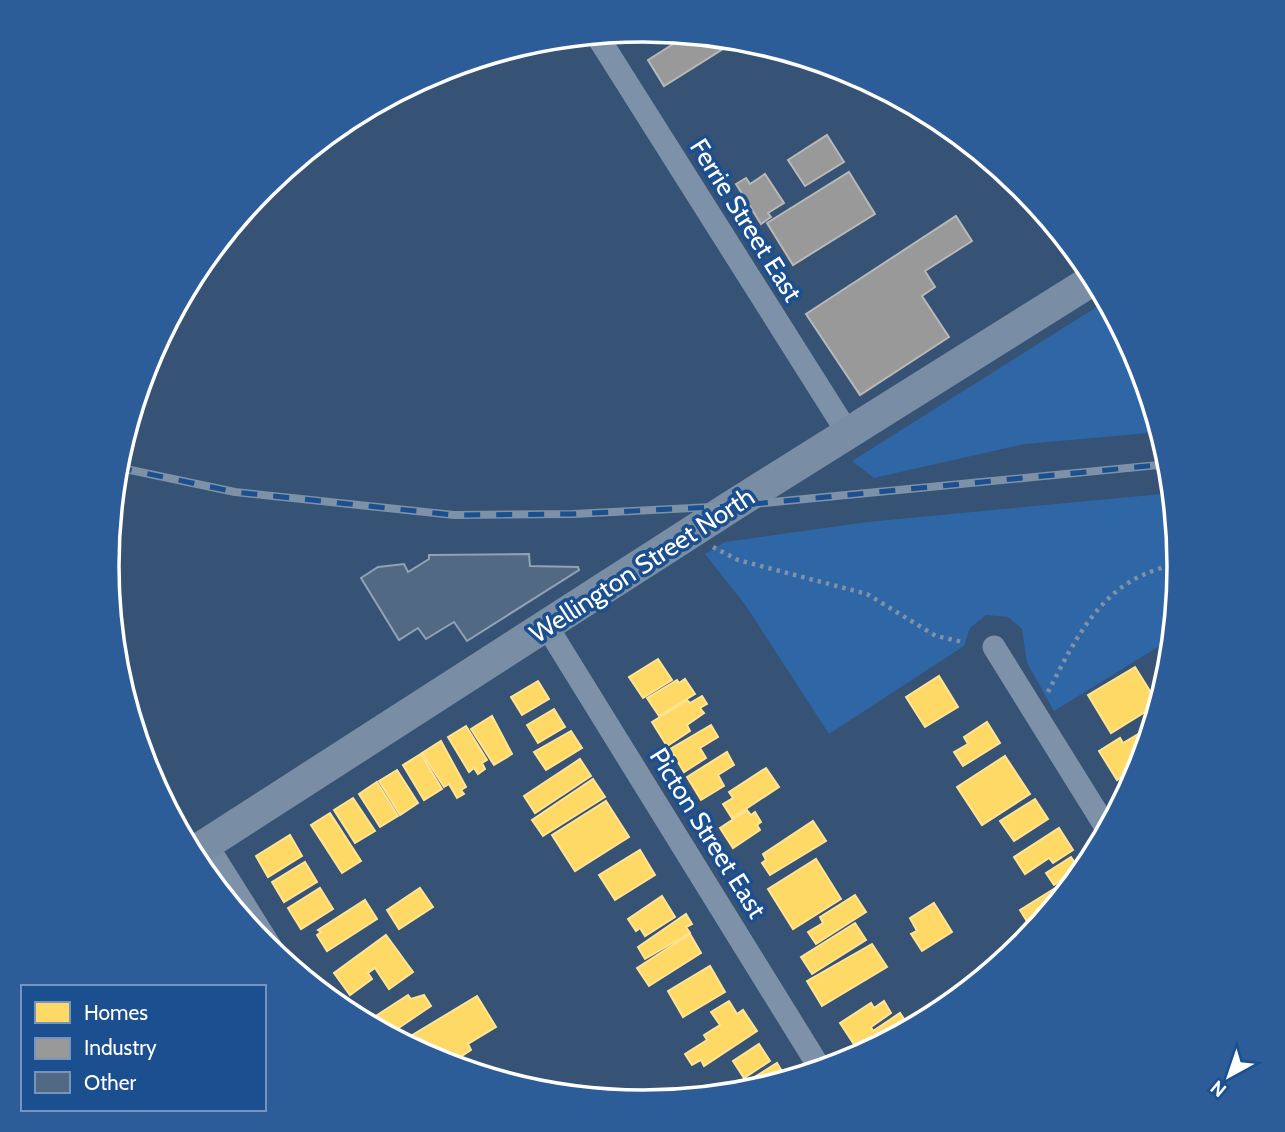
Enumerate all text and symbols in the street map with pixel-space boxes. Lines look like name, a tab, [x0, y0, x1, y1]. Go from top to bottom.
street label: Ferrie Street East	[683, 133, 809, 308]
street label: Wellington Street North	[524, 480, 760, 650]
street label: Picton Street East	[643, 742, 773, 924]
legend	[21, 985, 266, 1111]
text: Homes	[84, 1000, 148, 1025]
text: Industry	[84, 1035, 157, 1060]
north arrow	[1194, 1041, 1264, 1111]
text: Other	[84, 1070, 136, 1095]
text: N	[1206, 1076, 1231, 1102]

